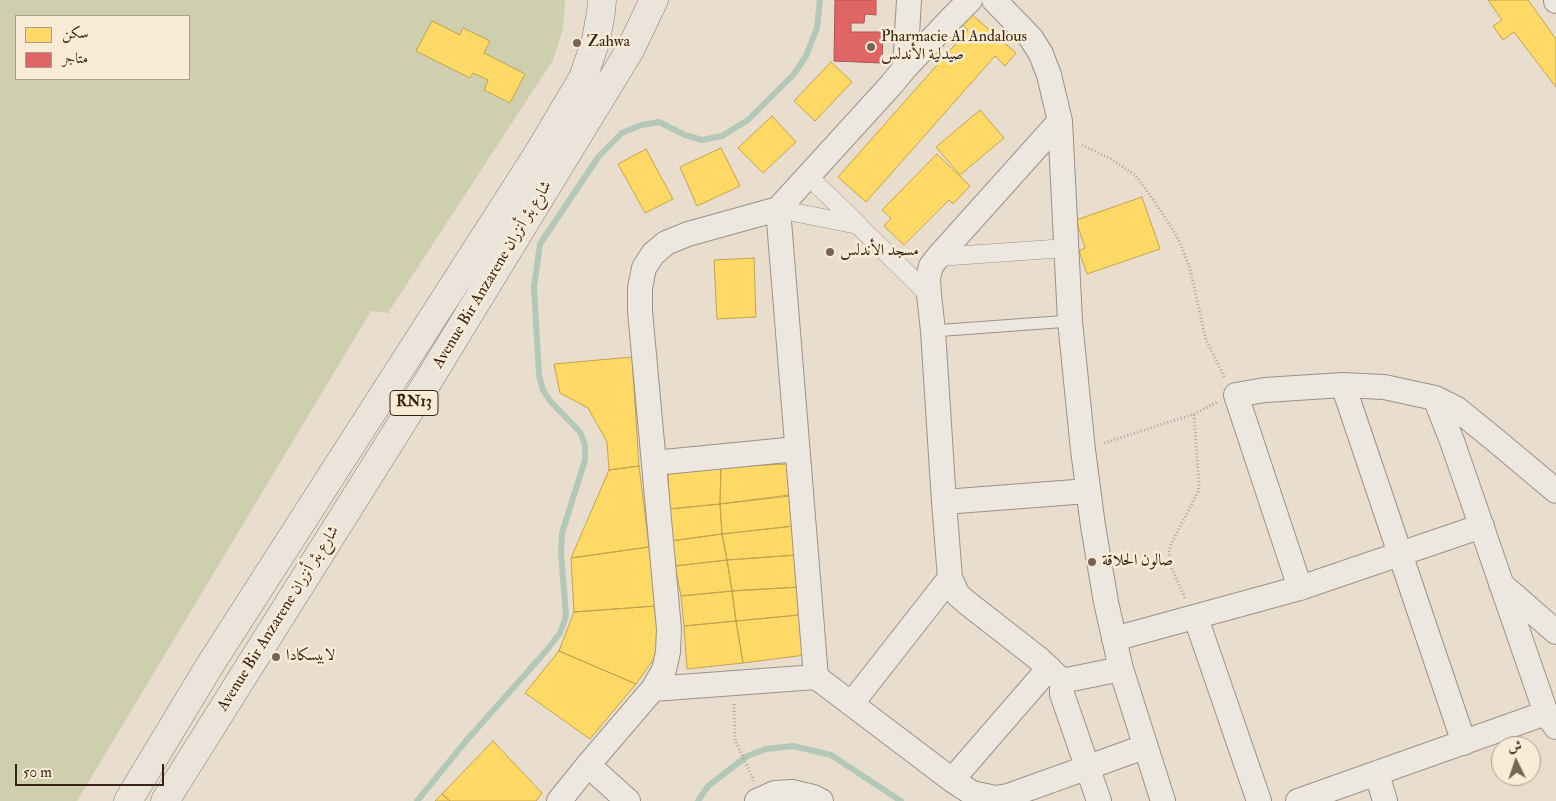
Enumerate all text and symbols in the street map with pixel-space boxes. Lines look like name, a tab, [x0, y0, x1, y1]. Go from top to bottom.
legend	[15, 15, 190, 80]
text: سكن	[62, 24, 89, 43]
place label: Pharmacie Al Andalous صيدلية الأندلس	[881, 28, 1027, 66]
place label: Zahwa	[587, 33, 630, 53]
marker: Zahwa	[571, 37, 583, 49]
marker: Pharmacie Al Andalous صيدلية الأندلس	[865, 41, 877, 53]
text: متاجر	[62, 49, 88, 68]
street label: Avenue Bir Anzarene شارع بئر أنزران	[429, 178, 557, 372]
place label: مسجد الأندلس	[840, 242, 919, 262]
marker: مسجد الأندلس	[824, 246, 836, 258]
road number: RN13	[390, 390, 438, 416]
street label: Avenue Bir Anzarene شارع بئر أنزران	[214, 523, 344, 715]
place label: صالون الحلاقة	[1102, 552, 1173, 572]
marker: صالون الحلاقة	[1086, 556, 1098, 568]
place label: لابيسكادا	[286, 647, 335, 667]
marker: لابيسكادا	[270, 651, 282, 663]
north arrow	[1491, 736, 1541, 786]
text: ش	[1507, 738, 1523, 755]
scale bar	[18, 754, 166, 786]
text: 50 m	[23, 763, 52, 782]

